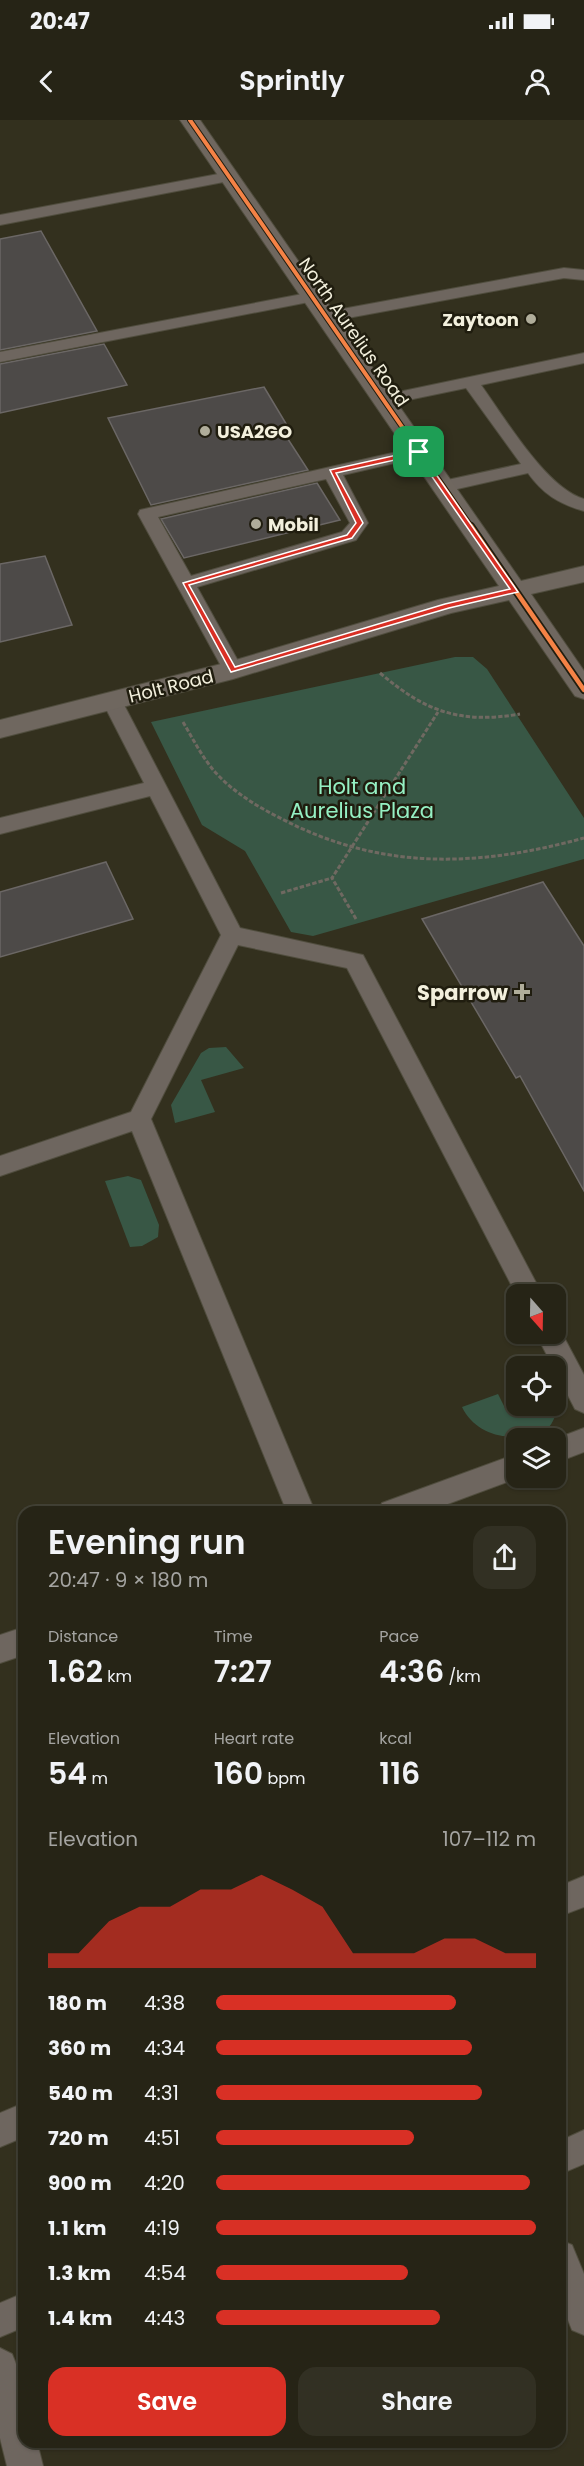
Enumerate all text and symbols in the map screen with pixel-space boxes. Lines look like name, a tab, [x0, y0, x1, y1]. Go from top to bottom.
text: 20:47	[30, 6, 90, 37]
text: Sprintly	[239, 62, 345, 99]
icon: back	[30, 65, 63, 98]
icon: person	[521, 65, 554, 98]
street label: North Aurelius Road	[293, 252, 415, 412]
place label: Zaytoon	[442, 307, 519, 332]
marker: Zaytoon	[524, 312, 538, 326]
place label: USA2GO	[217, 419, 292, 444]
marker: USA2GO	[198, 424, 212, 438]
pin	[393, 426, 444, 477]
icon: arrive	[402, 435, 435, 468]
place label: Mobil	[268, 512, 319, 537]
marker: Mobil	[249, 517, 263, 531]
street label: Holt Road	[126, 663, 216, 709]
park label: Holt and Aurelius Plaza	[290, 772, 434, 825]
place label: Sparrow	[417, 978, 509, 1007]
marker: Sparrow	[513, 983, 531, 1001]
north arrow	[506, 1284, 566, 1344]
map controls	[506, 1284, 566, 1488]
button: locate	[506, 1356, 566, 1416]
button: layers	[506, 1428, 566, 1488]
text: Evening run	[48, 1519, 246, 1566]
button: share	[473, 1526, 536, 1589]
text: 20:47 · 9 × 180 m	[48, 1566, 208, 1594]
text: Distance	[48, 1625, 118, 1648]
text: Time	[214, 1625, 253, 1648]
text: Pace	[379, 1625, 419, 1648]
text: 1.62	[48, 1650, 103, 1693]
text: 7:27	[214, 1650, 272, 1693]
text: 4:36	[379, 1650, 444, 1693]
text: km	[103, 1665, 132, 1688]
text: /km	[444, 1665, 481, 1688]
text: Elevation	[48, 1727, 120, 1750]
text: Heart rate	[214, 1727, 294, 1750]
text: kcal	[379, 1727, 412, 1750]
text: 54	[48, 1752, 87, 1795]
text: 160	[214, 1752, 263, 1795]
text: 116	[379, 1752, 420, 1795]
text: m	[87, 1767, 108, 1790]
text: bpm	[263, 1767, 306, 1790]
text: Elevation	[48, 1825, 138, 1853]
text: 107–112 m	[442, 1825, 536, 1853]
text: 180 m	[48, 1989, 107, 2017]
text: 4:38	[144, 1989, 185, 2017]
text: 360 m	[48, 2034, 111, 2062]
text: 4:34	[144, 2034, 185, 2062]
text: 540 m	[48, 2079, 113, 2107]
text: 4:31	[144, 2079, 179, 2107]
text: 720 m	[48, 2124, 109, 2152]
text: 4:51	[144, 2124, 180, 2152]
text: 900 m	[48, 2169, 112, 2197]
text: 4:20	[144, 2169, 185, 2197]
text: 1.1 km	[48, 2214, 106, 2242]
text: 4:19	[144, 2214, 180, 2242]
text: 1.3 km	[48, 2259, 111, 2287]
text: 4:54	[144, 2259, 186, 2287]
text: 1.4 km	[48, 2304, 112, 2332]
text: 4:43	[144, 2304, 185, 2332]
button: Save	[48, 2367, 286, 2436]
button: Share	[298, 2367, 536, 2436]

